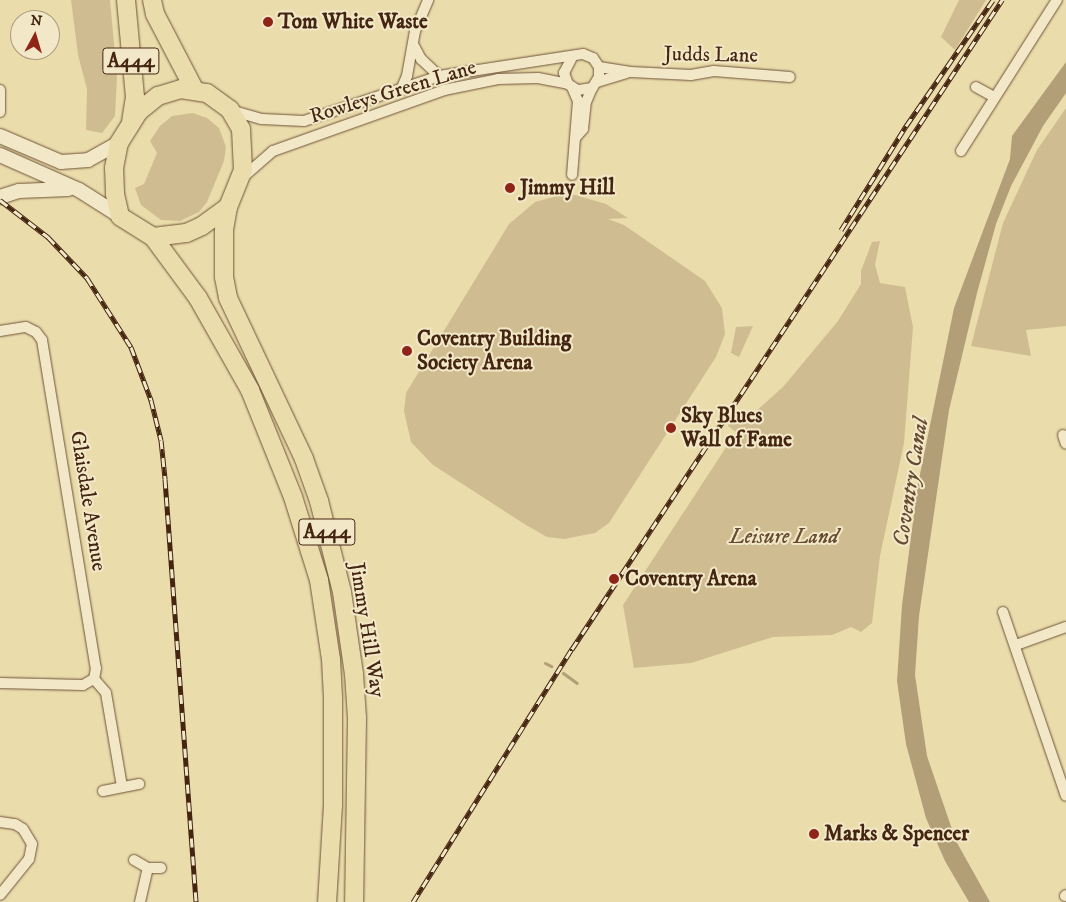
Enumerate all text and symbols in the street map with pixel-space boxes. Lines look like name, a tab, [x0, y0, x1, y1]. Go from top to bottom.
place label: Tom White Waste	[278, 9, 428, 35]
north arrow	[10, 10, 60, 60]
text: N	[30, 12, 43, 31]
marker: Tom White Waste	[262, 16, 274, 28]
street label: Judds Lane	[664, 42, 758, 68]
road number: A444	[102, 44, 160, 78]
street label: Rowleys Green Lane	[307, 55, 479, 129]
place label: Jimmy Hill	[520, 175, 615, 201]
marker: Jimmy Hill	[504, 182, 516, 194]
place label: Coventry Building Society Arena	[417, 326, 571, 376]
marker: Coventry Building Society Arena	[401, 345, 413, 357]
place label: Sky Blues Wall of Fame	[681, 403, 792, 453]
water label: Coventry Canal	[888, 416, 934, 548]
marker: Sky Blues Wall of Fame	[665, 422, 677, 434]
street label: Glaisdale Avenue	[64, 429, 112, 573]
road number: A444	[298, 514, 356, 550]
park label: Leisure Land	[730, 524, 838, 550]
street label: Jimmy Hill Way	[344, 561, 390, 699]
place label: Coventry Arena	[625, 566, 757, 592]
marker: Coventry Arena	[607, 572, 621, 586]
place label: Marks & Spencer	[824, 821, 969, 847]
marker: Marks & Spencer	[808, 828, 820, 840]

